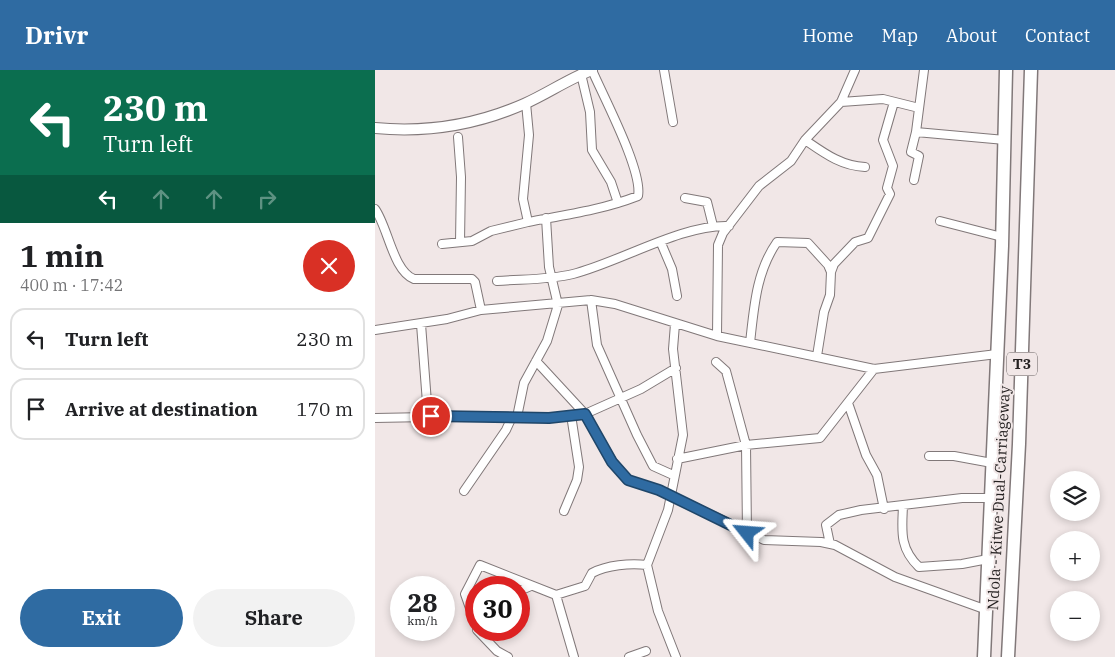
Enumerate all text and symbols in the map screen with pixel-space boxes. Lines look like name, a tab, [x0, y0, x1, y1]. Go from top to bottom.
text: Drivr	[25, 19, 88, 51]
text: Home	[802, 24, 854, 47]
text: Map	[882, 24, 918, 47]
text: About	[946, 24, 997, 47]
text: Contact	[1025, 24, 1090, 47]
text: 230 m	[103, 85, 208, 131]
icon: left	[20, 90, 85, 155]
text: Turn left	[103, 129, 193, 158]
icon: left	[94, 185, 122, 213]
icon: ahead	[147, 185, 175, 213]
icon: ahead	[200, 185, 228, 213]
icon: right	[253, 185, 281, 213]
text: 1 min	[20, 236, 104, 275]
button: close	[303, 240, 355, 292]
text: 400 m · 17:42	[20, 275, 123, 295]
icon: left	[22, 325, 50, 353]
text: Turn left	[65, 327, 148, 351]
text: 230 m	[296, 327, 353, 351]
road number: T3	[1007, 352, 1037, 376]
street label: Ndola - Kitwe Dual-Carriageway	[983, 385, 1014, 611]
icon: arrive	[22, 395, 50, 423]
pin	[410, 395, 452, 437]
text: Arrive at destination	[65, 397, 258, 421]
text: 170 m	[296, 397, 353, 421]
icon: arrive	[417, 402, 445, 430]
map controls	[1050, 471, 1100, 641]
button: layers	[1050, 471, 1100, 521]
position arrow	[720, 506, 772, 558]
button: +	[1050, 531, 1100, 581]
speed limit sign: 30	[465, 576, 530, 641]
text: 28	[407, 586, 438, 619]
button: Exit	[20, 589, 183, 647]
button: Share	[193, 589, 355, 647]
button: −	[1050, 591, 1100, 641]
text: km/h	[407, 613, 438, 628]

